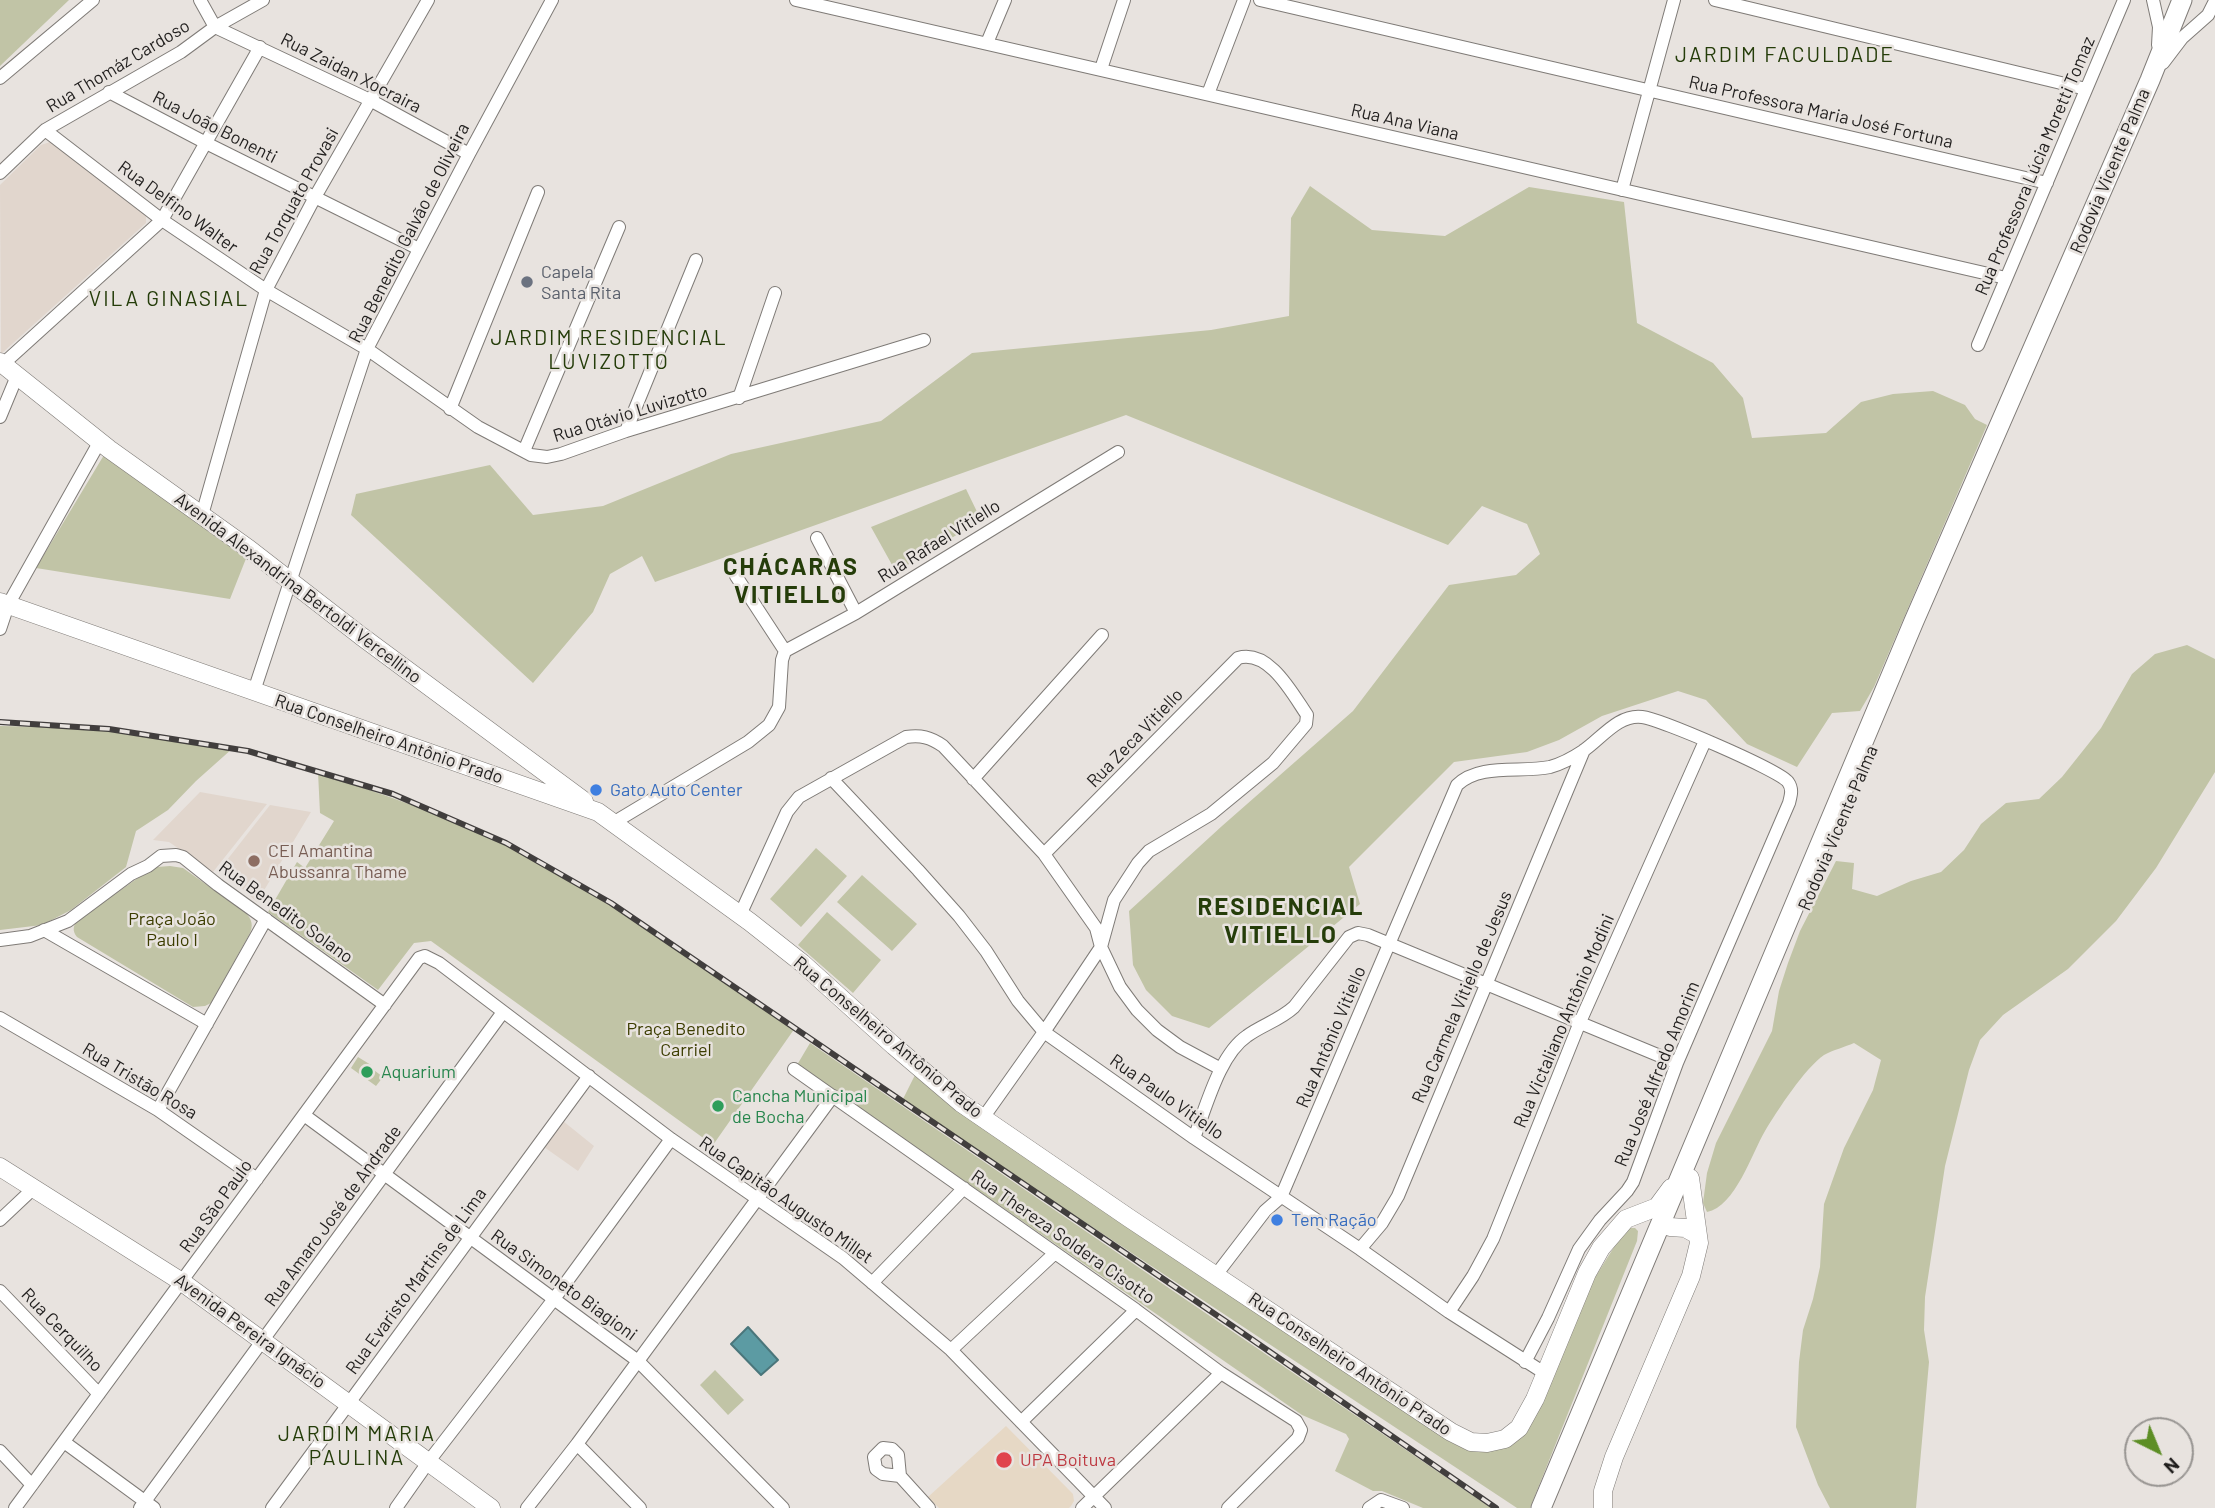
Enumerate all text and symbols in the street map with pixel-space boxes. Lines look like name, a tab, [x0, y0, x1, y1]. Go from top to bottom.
street label: Rua Thomáz Cardoso	[42, 15, 194, 117]
street label: Rua Zaidan Xocraira	[277, 28, 425, 118]
street label: Rua Professora Lúcia Moretti Tomaz	[1971, 33, 2099, 299]
district label: JARDIM FACULDADE	[1677, 42, 1893, 68]
street label: Rua Professora Maria José Fortuna	[1687, 71, 1955, 153]
street label: Rodovia Vicente Palma	[2065, 85, 2155, 257]
street label: Rua João Bonenti	[149, 86, 281, 168]
street label: Rua Ana Viana	[1349, 99, 1461, 145]
street label: Rua Benedito Galvão de Oliveira	[344, 119, 474, 347]
street label: Rua Torquato Provasi	[245, 124, 343, 278]
street label: Rua Delfino Walter	[114, 156, 242, 258]
place label: Capela Santa Rita	[541, 261, 621, 304]
marker: Capela Santa Rita	[519, 274, 535, 290]
district label: VILA GINASIAL	[90, 286, 248, 312]
district label: JARDIM RESIDENCIAL LUVIZOTTO	[493, 325, 725, 375]
street label: Rua Otávio Luvizotto	[550, 379, 710, 447]
street label: Avenida Alexandrina Bertoldi Vercellino	[170, 488, 426, 688]
street label: Rua Rafael Vitiello	[874, 495, 1004, 587]
district label: CHÁCARAS VITIELLO	[724, 553, 858, 609]
street label: Rua Zeca Vitiello	[1082, 684, 1188, 792]
street label: Rua Conselheiro Antônio Prado	[272, 690, 506, 788]
street label: Rodovia Vicente Palma	[1793, 742, 1883, 914]
place label: Gato Auto Center	[610, 779, 743, 801]
marker: Gato Auto Center	[588, 782, 604, 798]
place label: CEI Amantina Abussanra Thame	[268, 840, 407, 882]
marker: CEI Amantina Abussanra Thame	[246, 853, 262, 869]
street label: Rua Benedito Solano	[215, 856, 357, 968]
street label: Rua Carmela Vitiello de Jesus	[1407, 888, 1517, 1106]
district label: RESIDENCIAL VITIELLO	[1199, 893, 1363, 949]
park label: Praça João Paulo I	[128, 908, 216, 950]
street label: Rua Victaliano Antônio Modini	[1509, 911, 1619, 1131]
street label: Rua Conselheiro Antônio Prado	[789, 952, 987, 1122]
street label: Rua Antônio Vitiello	[1291, 963, 1371, 1111]
street label: Rua José Alfredo Amorim	[1610, 978, 1704, 1170]
park label: Praça Benedito Carriel	[626, 1018, 746, 1060]
street label: Rua Tristão Rosa	[79, 1038, 201, 1124]
street label: Rua Paulo Vitiello	[1106, 1050, 1228, 1144]
place label: Aquarium	[381, 1061, 456, 1083]
marker: Aquarium	[359, 1064, 375, 1080]
place label: Cancha Municipal de Bocha	[732, 1085, 867, 1128]
marker: Cancha Municipal de Bocha	[710, 1098, 726, 1114]
street label: Rua Amaro José de Andrade	[260, 1121, 406, 1311]
street label: Rua Capitão Augusto Millet	[695, 1132, 877, 1268]
street label: Rua São Paulo	[175, 1155, 257, 1257]
street label: Rua Thereza Soldera Cisotto	[967, 1165, 1159, 1309]
street label: Rua Evaristo Martins de Lima	[341, 1184, 491, 1378]
place label: Tem Ração	[1291, 1209, 1376, 1231]
marker: Tem Ração	[1269, 1212, 1285, 1228]
street label: Rua Simoneto Biagioni	[487, 1225, 641, 1345]
street label: Avenida Pereira Ignácio	[170, 1269, 330, 1393]
street label: Rua Cerquilho	[17, 1284, 107, 1376]
street label: Rua Conselheiro Antônio Prado	[1244, 1288, 1456, 1440]
north arrow	[2124, 1417, 2194, 1487]
district label: JARDIM MARIA PAULINA	[280, 1421, 434, 1471]
place label: UPA Boituva	[1020, 1449, 1116, 1471]
marker: UPA Boituva	[994, 1450, 1014, 1470]
text: N	[2160, 1454, 2185, 1479]

